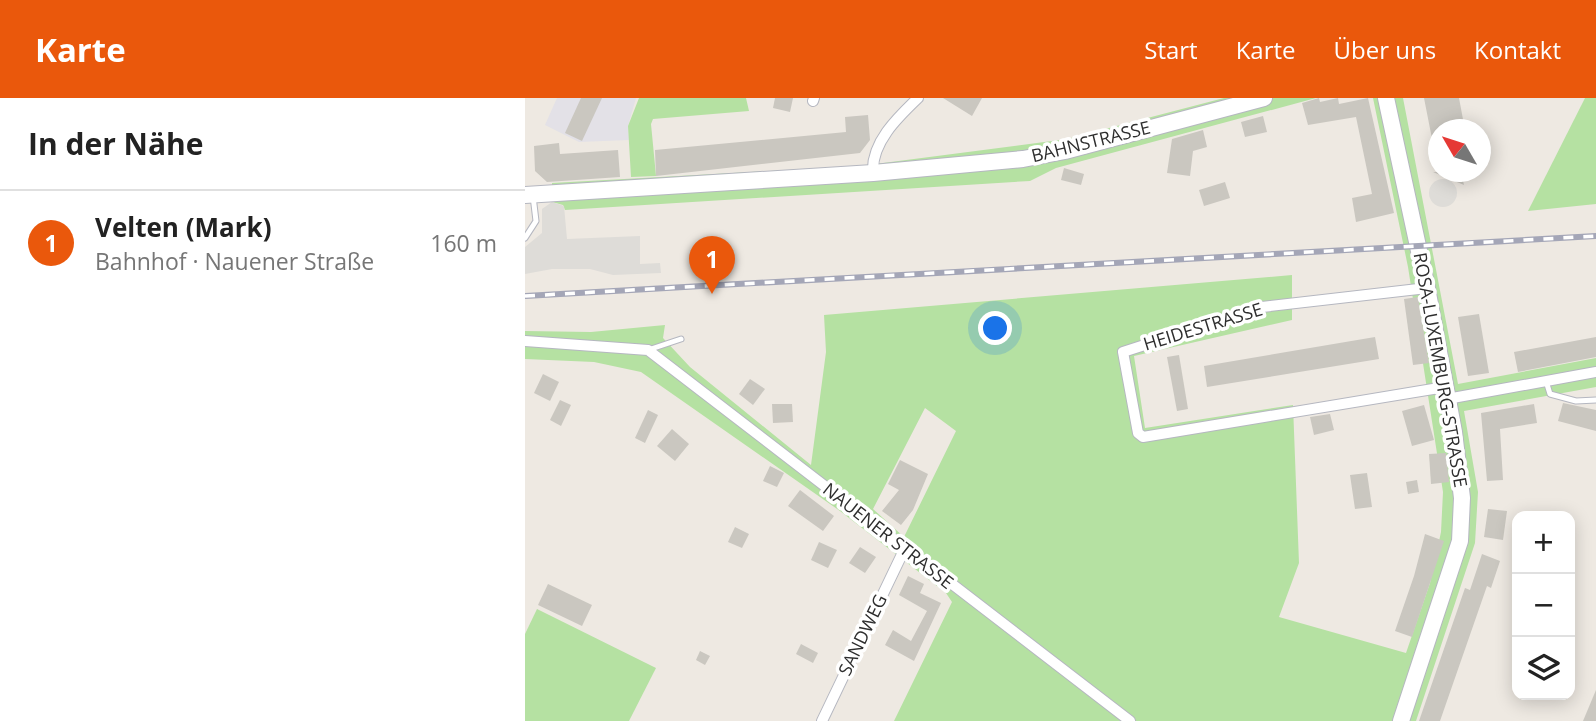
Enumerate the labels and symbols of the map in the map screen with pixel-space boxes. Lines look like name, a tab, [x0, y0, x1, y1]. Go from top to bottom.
street label: BAHNSTRASSE	[1029, 115, 1153, 167]
north arrow	[1428, 119, 1491, 182]
pin: 1	[689, 236, 735, 294]
street label: ROSA-LUXEMBURG-STRASSE	[1409, 251, 1473, 489]
street label: HEIDESTRASSE	[1140, 297, 1265, 356]
your location	[978, 311, 1012, 345]
street label: NAUENER STRASSE	[818, 477, 959, 594]
street label: SANDWEG	[832, 590, 892, 679]

